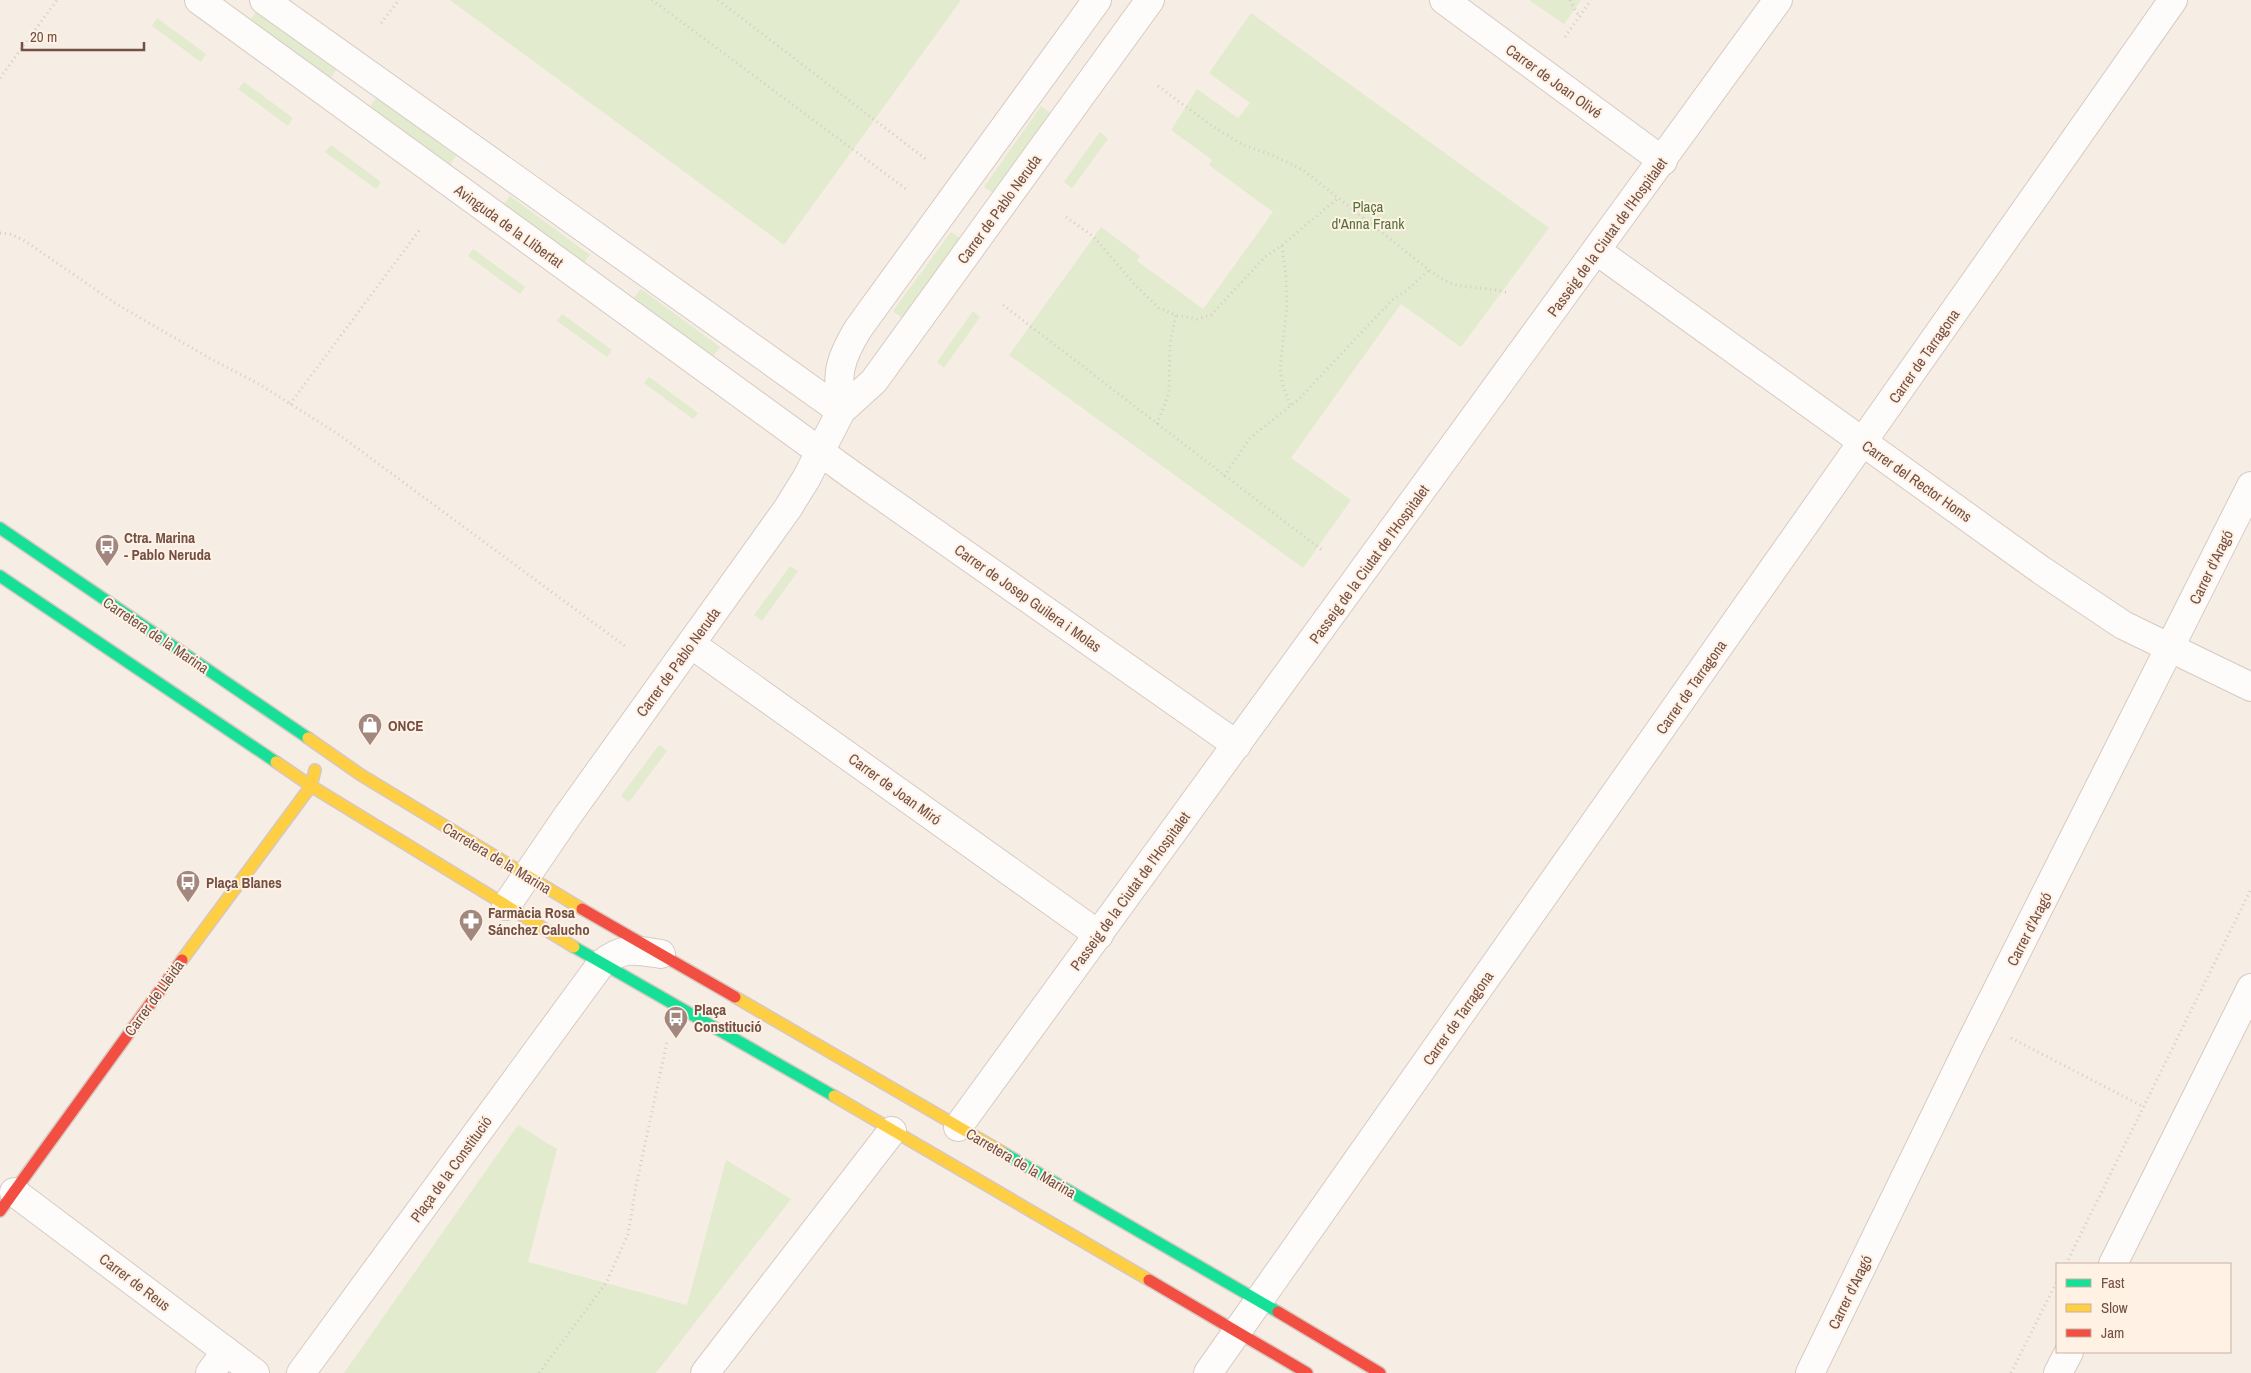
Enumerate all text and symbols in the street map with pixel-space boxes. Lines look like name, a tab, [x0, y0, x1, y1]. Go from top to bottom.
scale bar	[22, 20, 145, 52]
text: 20 m	[30, 26, 57, 47]
street label: Carrer de Joan Olivé	[1502, 39, 1606, 123]
street label: Carrer de Pablo Neruda	[952, 150, 1046, 268]
street label: Passeig de la Ciutat de l'Hospitalet	[1542, 153, 1672, 321]
street label: Avinguda de la Llibertat	[450, 179, 568, 273]
park label: Plaça d'Anna Frank	[1332, 196, 1405, 234]
street label: Carrer de Tarragona	[1884, 304, 1964, 407]
street label: Carrer del Rector Homs	[1858, 435, 1976, 527]
street label: Passeig de la Ciutat de l'Hospitalet	[1304, 480, 1434, 648]
street label: Carrer d'Aragó	[2184, 526, 2238, 608]
place label: Ctra. Marina - Pablo Neruda	[124, 527, 211, 565]
bus stop icon: Ctra. Marina - Pablo Neruda	[94, 533, 120, 567]
street label: Carrer de Josep Guilera i Molas	[950, 539, 1106, 657]
street label: Carretera de la Marina	[99, 592, 213, 678]
street label: Carrer de Pablo Neruda	[631, 603, 725, 721]
street label: Carrer de Tarragona	[1651, 635, 1731, 738]
shop icon: ONCE	[357, 712, 383, 746]
place label: ONCE	[388, 715, 424, 736]
street label: Carrer de Joan Miró	[844, 748, 946, 830]
street label: Passeig de la Ciutat de l'Hospitalet	[1065, 807, 1195, 975]
street label: Carretera de la Marina	[439, 817, 556, 899]
bus stop icon: Plaça Blanes	[175, 869, 201, 903]
place label: Plaça Blanes	[206, 872, 282, 893]
street label: Carrer d'Aragó	[2001, 888, 2057, 970]
place label: Farmàcia Rosa Sánchez Calucho	[488, 902, 590, 940]
pharmacy icon: Farmàcia Rosa Sánchez Calucho	[458, 908, 484, 942]
street label: Carrer de Lleida	[119, 956, 189, 1040]
street label: Carrer de Tarragona	[1418, 966, 1498, 1069]
place label: Plaça Constitució	[694, 999, 762, 1037]
bus stop icon: Plaça Constitució	[663, 1005, 689, 1039]
street label: Plaça de la Constitució	[405, 1112, 497, 1226]
street label: Carretera de la Marina	[962, 1123, 1080, 1203]
street label: Carrer de Reus	[95, 1248, 175, 1316]
street label: Carrer d'Aragó	[1823, 1251, 1877, 1333]
legend	[2056, 1263, 2231, 1353]
text: Fast	[2101, 1272, 2125, 1293]
text: Slow	[2101, 1297, 2128, 1318]
text: Jam	[2101, 1322, 2124, 1343]

